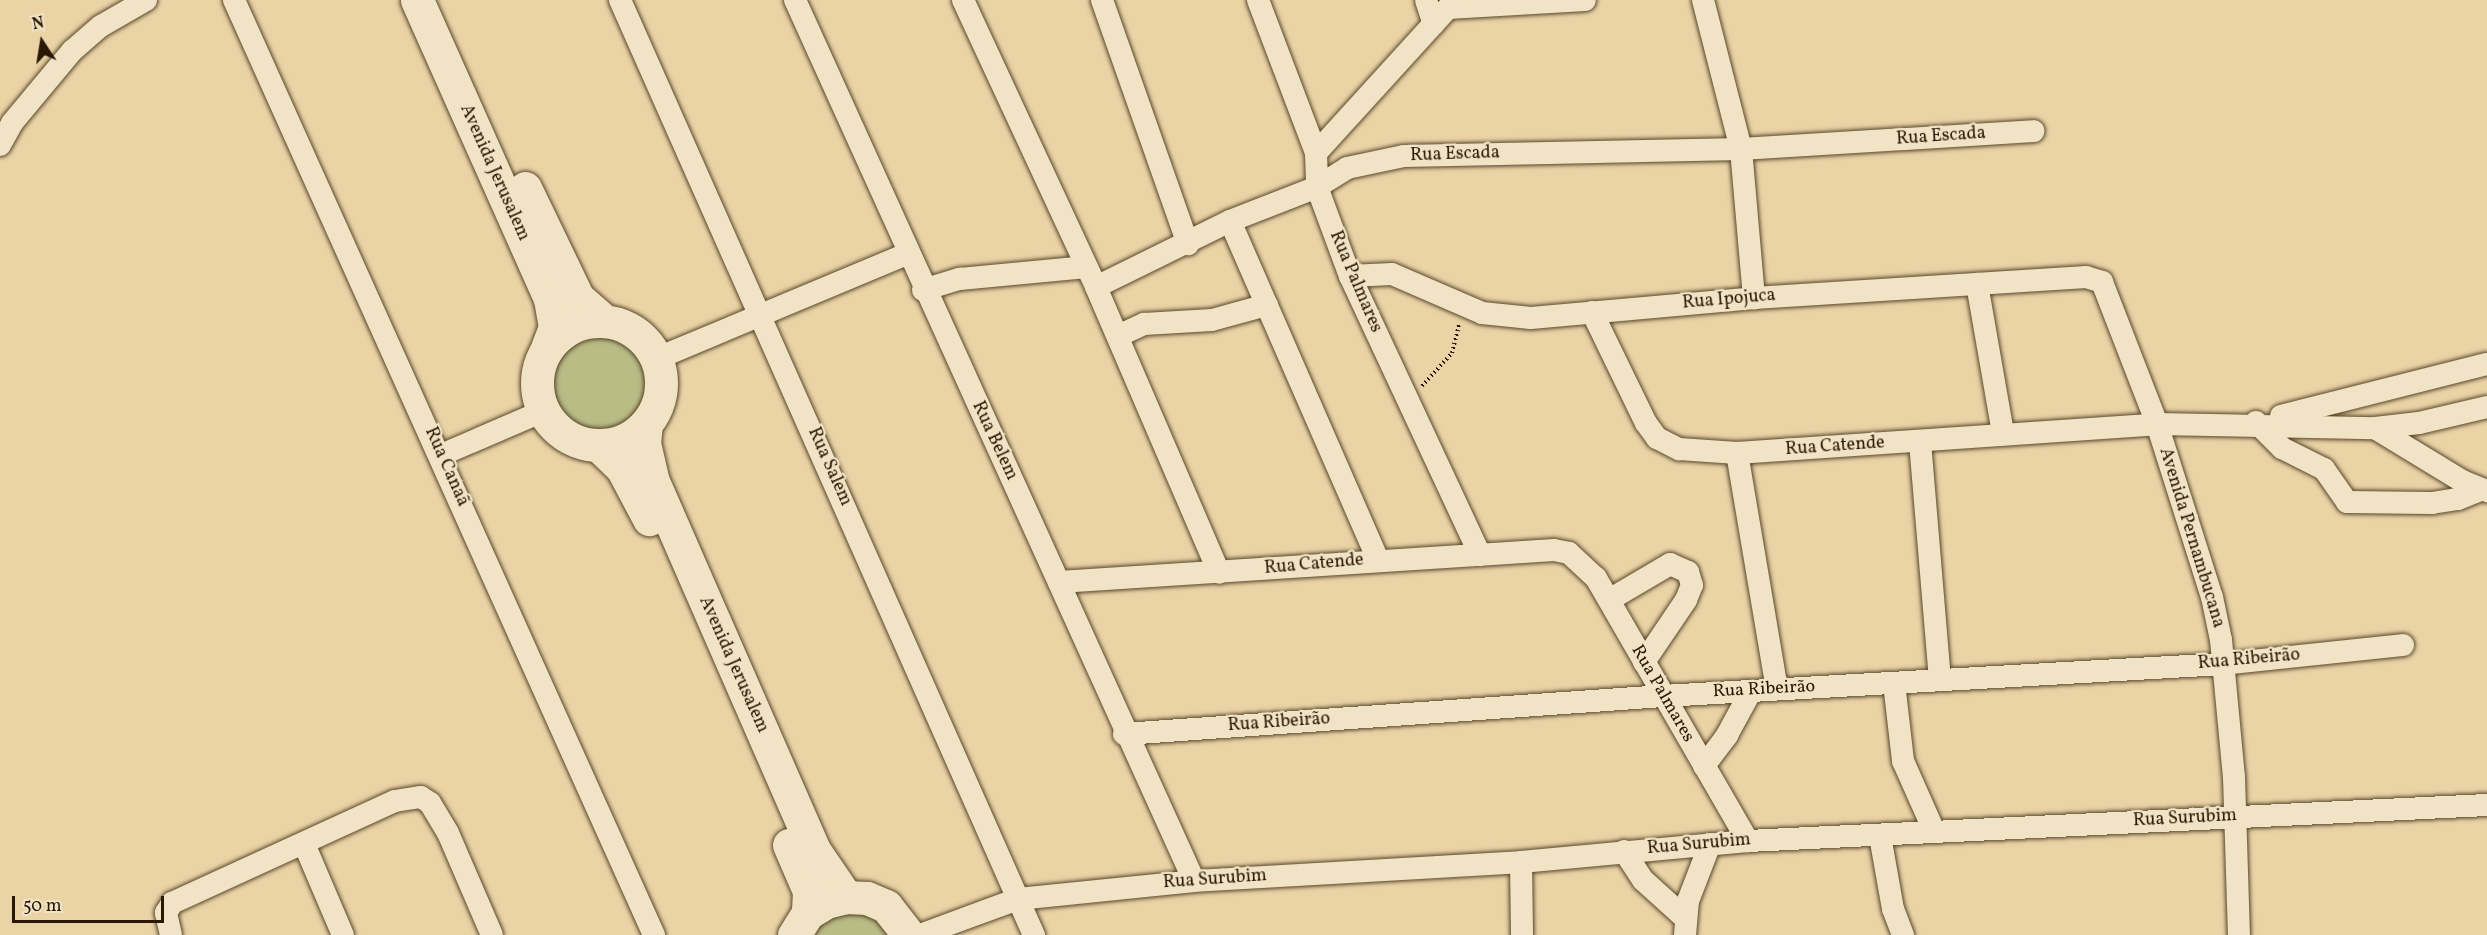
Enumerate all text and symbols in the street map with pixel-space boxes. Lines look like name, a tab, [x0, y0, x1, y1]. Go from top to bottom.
north arrow	[12, 12, 72, 72]
text: N	[30, 12, 46, 36]
street label: Avenida Jerusalem	[454, 101, 534, 245]
street label: Rua Escada	[1896, 123, 1986, 151]
street label: Rua Escada	[1410, 143, 1500, 167]
street label: Rua Palmares	[1324, 228, 1386, 336]
street label: Rua Ipojuca	[1681, 285, 1777, 315]
street label: Rua Belem	[966, 398, 1022, 484]
street label: Rua Canaã	[419, 424, 473, 510]
street label: Rua Salem	[802, 424, 856, 510]
street label: Rua Catende	[1785, 433, 1885, 461]
street label: Avenida Pernambucana	[2153, 445, 2229, 631]
street label: Rua Catende	[1263, 550, 1365, 580]
street label: Avenida Jerusalem	[693, 593, 773, 737]
street label: Rua Palmares	[1626, 642, 1698, 746]
street label: Rua Ribeirão	[2197, 645, 2301, 675]
street label: Rua Ribeirão	[1712, 677, 1816, 703]
street label: Rua Ribeirão	[1227, 709, 1331, 737]
street label: Rua Surubim	[2133, 805, 2237, 833]
street label: Rua Surubim	[1646, 830, 1752, 860]
street label: Rua Surubim	[1162, 866, 1268, 894]
scale bar	[15, 884, 166, 922]
text: 50 m	[23, 894, 62, 919]

